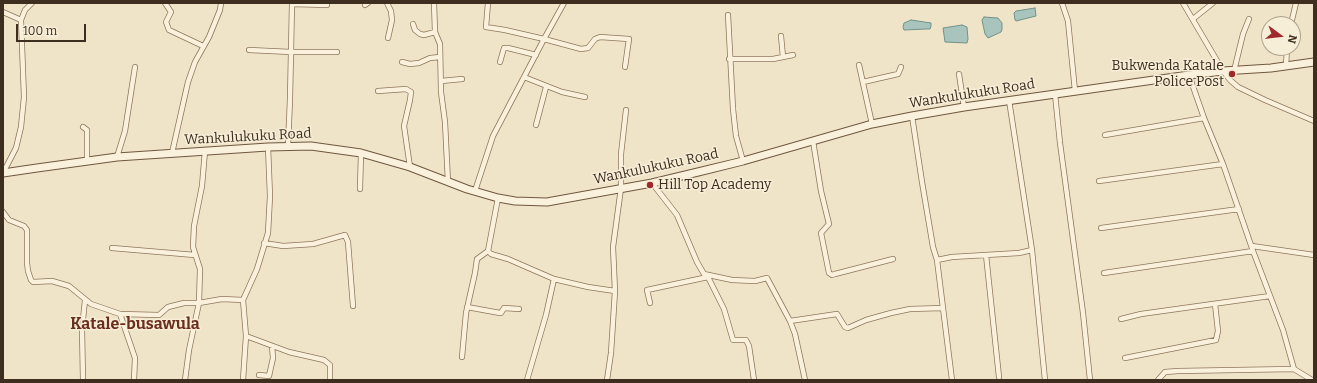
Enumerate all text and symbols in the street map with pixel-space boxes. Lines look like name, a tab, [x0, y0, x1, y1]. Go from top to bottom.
scale bar	[18, 16, 88, 42]
north arrow	[1261, 16, 1301, 56]
text: 100 m	[23, 24, 57, 38]
text: N	[1285, 33, 1299, 45]
place label: Bukwenda Katale Police Post	[1111, 58, 1224, 90]
marker: Bukwenda Katale Police Post	[1227, 69, 1237, 79]
street label: Wankulukuku Road	[908, 76, 1036, 112]
street label: Wankulukuku Road	[184, 125, 312, 149]
street label: Wankulukuku Road	[592, 146, 720, 188]
place label: Hill Top Academy	[658, 177, 771, 193]
marker: Hill Top Academy	[645, 180, 655, 190]
district label: Katale-busawula	[70, 315, 200, 335]

